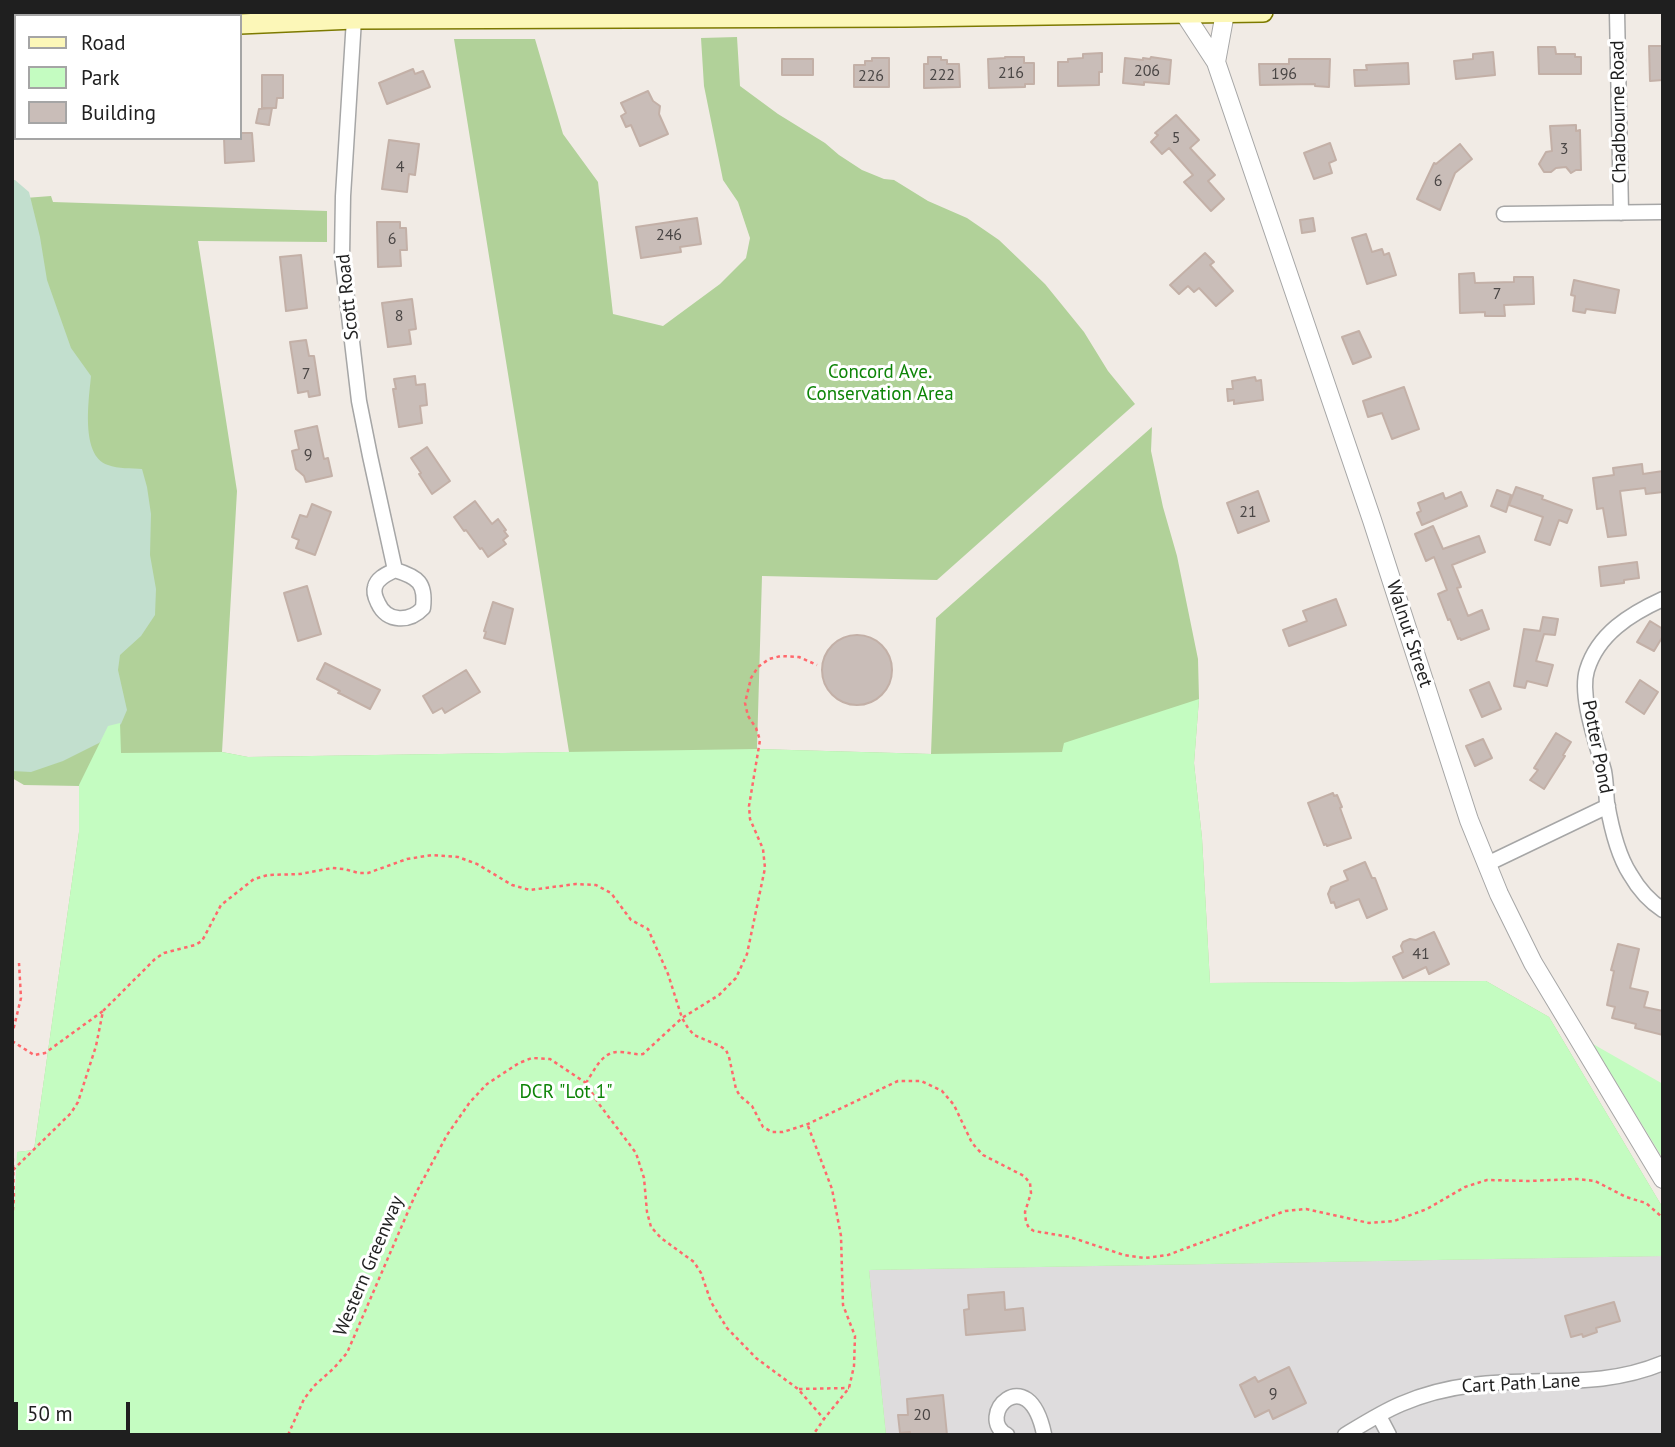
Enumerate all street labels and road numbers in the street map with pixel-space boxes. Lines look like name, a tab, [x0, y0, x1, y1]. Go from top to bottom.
street label: Chadbourne Road	[1606, 40, 1632, 184]
street label: Scott Road	[332, 253, 364, 341]
street label: Walnut Street	[1381, 578, 1437, 690]
street label: Potter Pond	[1577, 698, 1617, 796]
street label: Western Greenway	[329, 1192, 409, 1340]
street label: Cart Path Lane	[1461, 1370, 1581, 1398]

